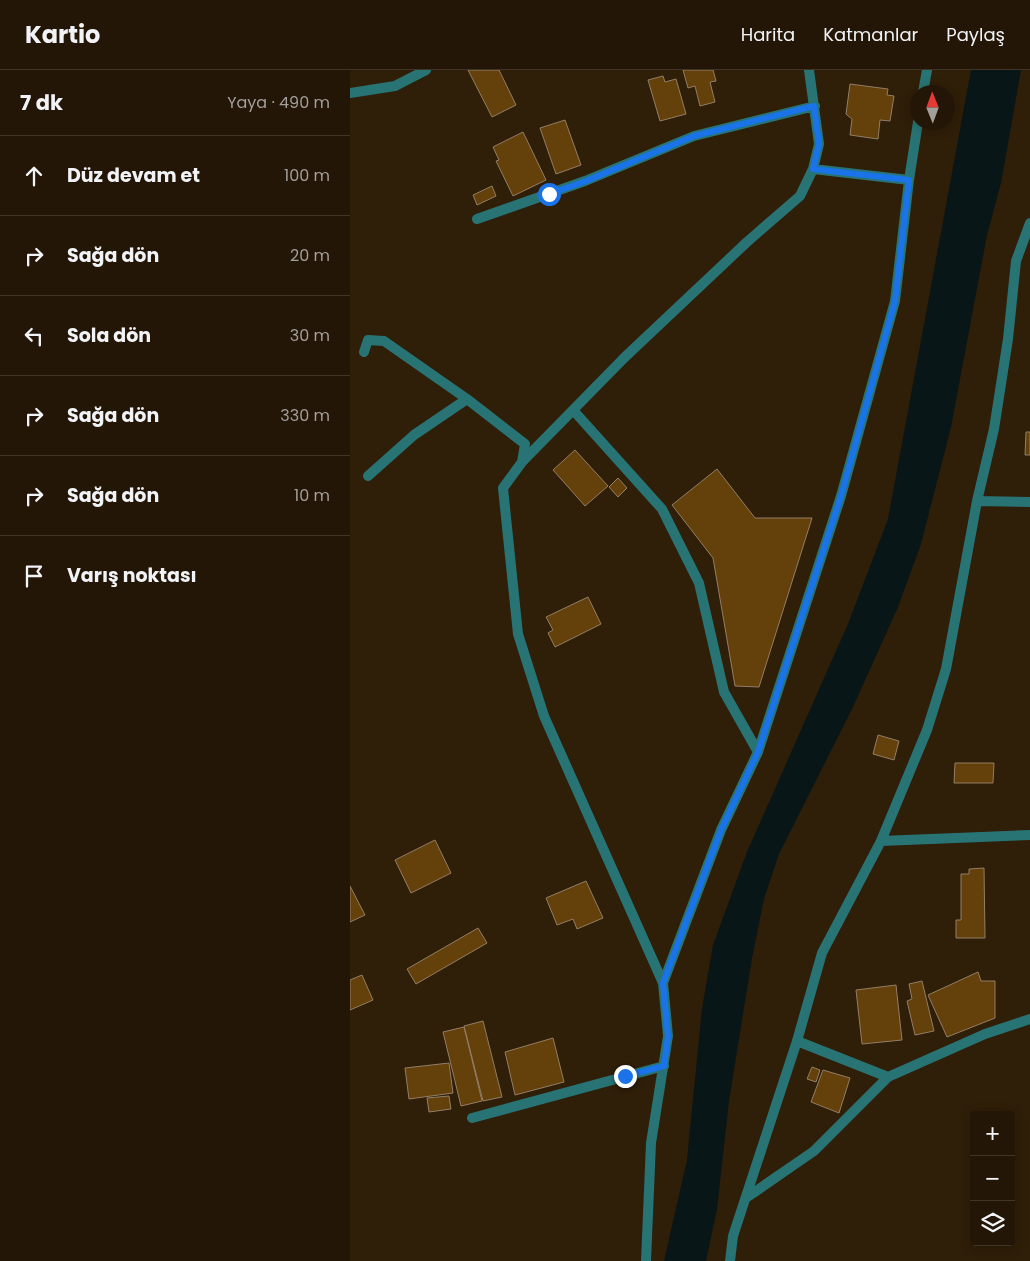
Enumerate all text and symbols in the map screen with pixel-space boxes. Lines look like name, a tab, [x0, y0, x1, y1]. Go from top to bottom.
text: Kartio	[25, 18, 100, 51]
text: Harita	[741, 22, 795, 47]
text: Katmanlar	[823, 22, 918, 47]
text: Paylaş	[946, 22, 1005, 47]
north arrow	[910, 85, 955, 130]
text: 7 dk	[20, 88, 63, 117]
text: Yaya · 490 m	[227, 91, 330, 114]
icon: ahead	[20, 162, 48, 190]
text: Düz devam et	[67, 162, 200, 189]
text: 100 m	[284, 164, 330, 187]
route start	[538, 183, 561, 206]
icon: right	[20, 242, 48, 270]
text: Sağa dön	[67, 242, 159, 269]
text: 20 m	[290, 244, 330, 267]
icon: left	[20, 322, 48, 350]
text: Sola dön	[67, 322, 151, 349]
text: 30 m	[290, 324, 330, 347]
icon: right	[20, 402, 48, 430]
text: Sağa dön	[67, 402, 159, 429]
text: 330 m	[280, 404, 330, 427]
icon: right	[20, 482, 48, 510]
text: Sağa dön	[67, 482, 159, 509]
text: 10 m	[294, 484, 330, 507]
icon: arrive	[20, 562, 48, 590]
text: Varış noktası	[67, 562, 197, 589]
route end	[614, 1065, 637, 1088]
map controls	[970, 1111, 1015, 1246]
button: +	[970, 1111, 1015, 1156]
button: −	[970, 1156, 1015, 1201]
button: layers	[970, 1201, 1015, 1246]

